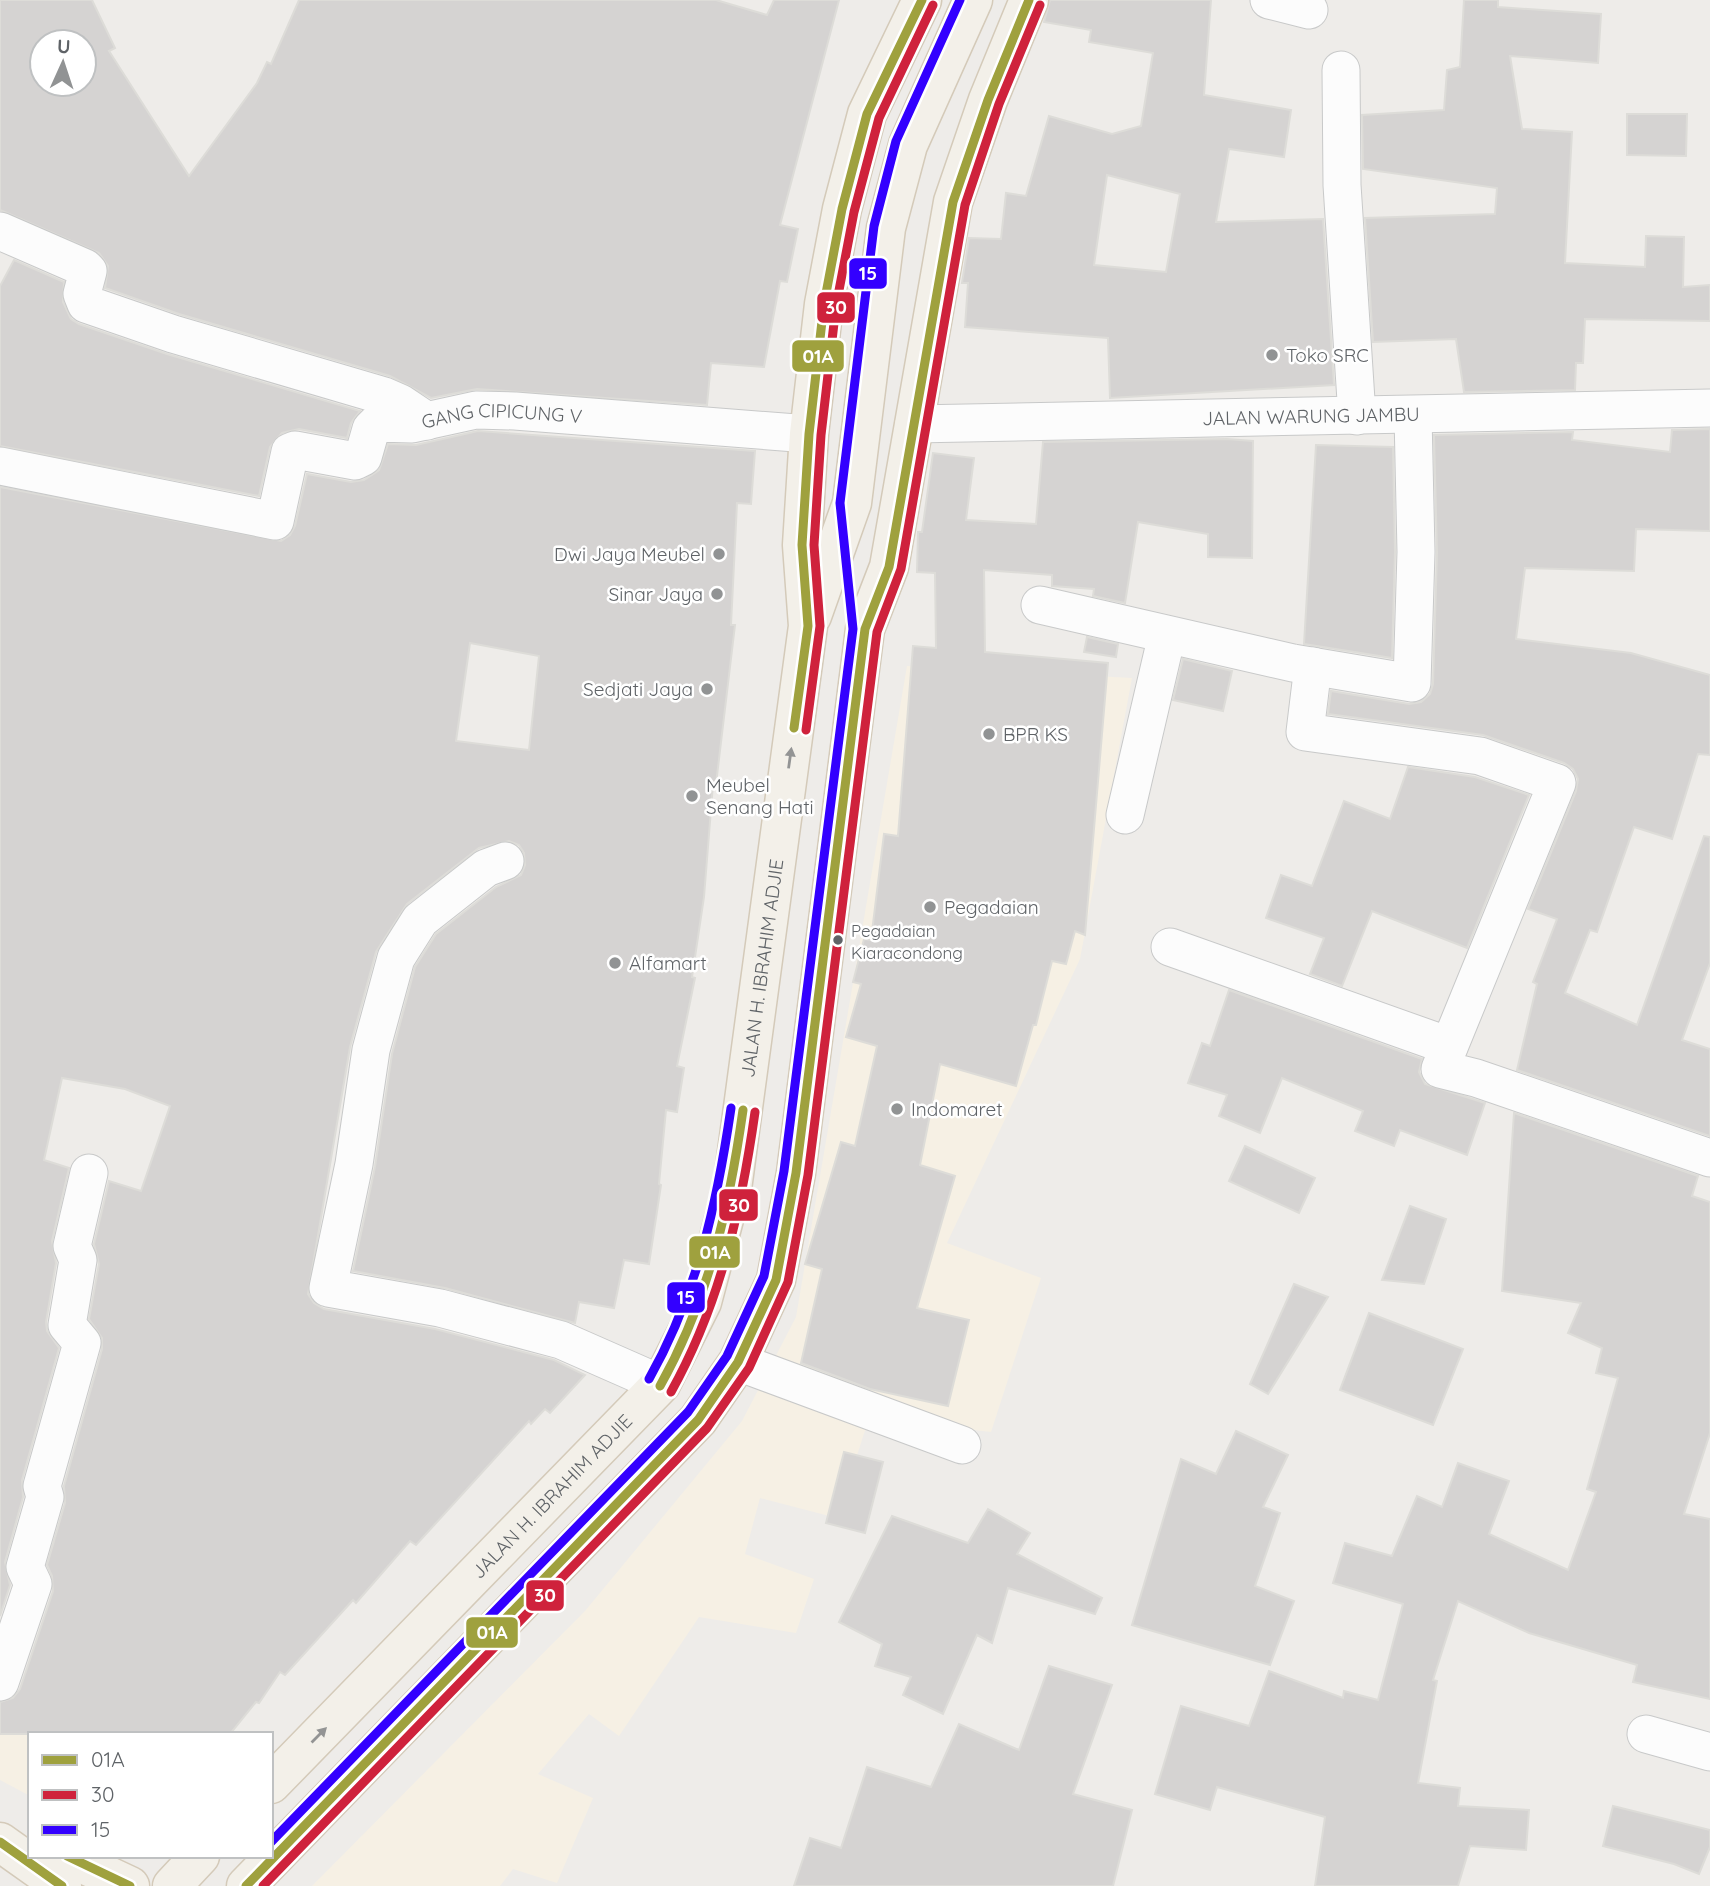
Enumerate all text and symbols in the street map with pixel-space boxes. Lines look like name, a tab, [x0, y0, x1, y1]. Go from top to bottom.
north arrow	[28, 28, 98, 98]
text: U	[57, 34, 71, 58]
line badge: 15	[848, 257, 888, 290]
text: 15	[859, 261, 877, 285]
line badge: 30	[816, 291, 856, 324]
text: 30	[825, 295, 847, 319]
line badge: 01A	[791, 339, 845, 373]
place label: Toko SRC	[1286, 343, 1369, 367]
text: 01A	[802, 344, 834, 368]
marker: Toko SRC	[1264, 347, 1280, 363]
street label: GANG CIPICUNG V	[419, 398, 583, 434]
street label: JALAN WARUNG JAMBU	[1202, 402, 1420, 430]
place label: Dwi Jaya Meubel	[554, 542, 705, 566]
marker: Dwi Jaya Meubel	[711, 546, 727, 562]
place label: Sinar Jaya	[609, 582, 703, 606]
marker: Sinar Jaya	[709, 586, 725, 602]
place label: Sedjati Jaya	[583, 677, 693, 701]
marker: Sedjati Jaya	[699, 681, 715, 697]
place label: BPR KS	[1003, 722, 1068, 746]
marker: BPR KS	[981, 726, 997, 742]
one-way arrow	[785, 747, 796, 769]
place label: Meubel Senang Hati	[706, 773, 814, 819]
marker: Meubel Senang Hati	[684, 788, 700, 804]
street label: JALAN H. IBRAHIM ADJIE	[735, 857, 788, 1079]
place label: Pegadaian	[944, 895, 1039, 919]
marker: Pegadaian	[922, 899, 938, 915]
place label: Pegadaian Kiaracondong	[851, 920, 963, 963]
marker: Pegadaian Kiaracondong	[831, 933, 845, 947]
place label: Alfamart	[629, 951, 707, 975]
marker: Alfamart	[607, 955, 623, 971]
place label: Indomaret	[911, 1097, 1003, 1121]
marker: Indomaret	[889, 1101, 905, 1117]
line badge: 30	[718, 1188, 759, 1222]
text: 30	[728, 1193, 750, 1217]
line badge: 01A	[688, 1235, 741, 1269]
text: 01A	[699, 1240, 731, 1264]
line badge: 15	[666, 1281, 706, 1314]
text: 15	[677, 1285, 695, 1309]
street label: JALAN H. IBRAHIM ADJIE	[466, 1409, 637, 1583]
line badge: 30	[525, 1579, 565, 1612]
text: 30	[534, 1583, 556, 1607]
line badge: 01A	[465, 1616, 519, 1649]
text: 01A	[476, 1620, 508, 1644]
one-way arrow	[311, 1727, 328, 1744]
legend	[28, 1732, 273, 1858]
text: 01A	[91, 1746, 125, 1772]
text: 30	[91, 1781, 115, 1807]
text: 15	[91, 1816, 110, 1842]

